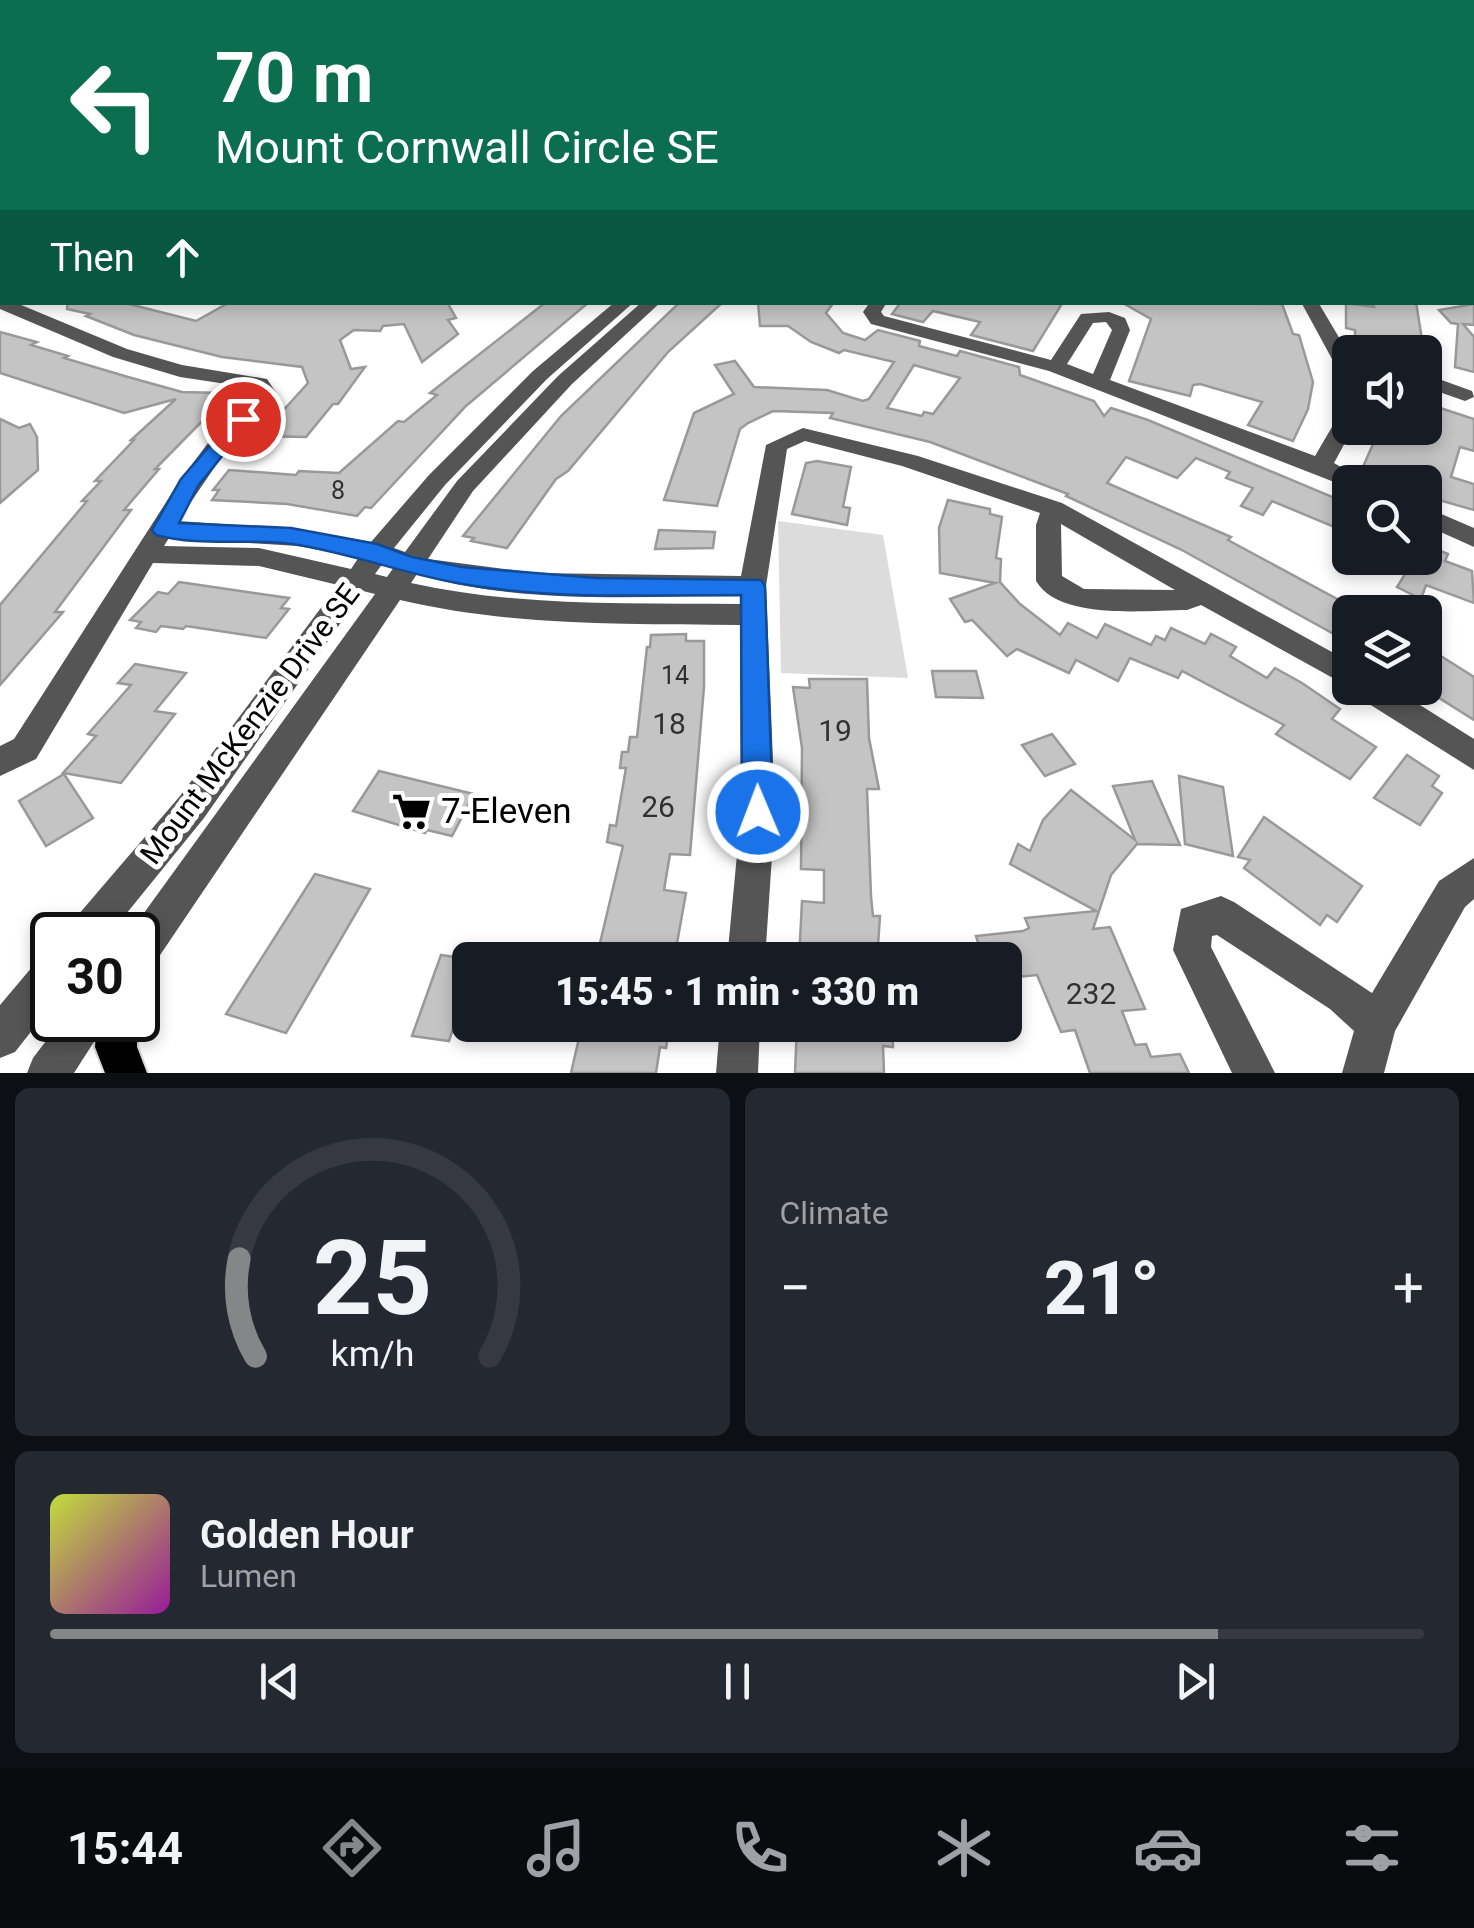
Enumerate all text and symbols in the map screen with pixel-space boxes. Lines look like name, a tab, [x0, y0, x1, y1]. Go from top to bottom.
text: 70 m	[215, 37, 373, 119]
icon: left	[50, 40, 180, 170]
text: Mount Cornwall Circle SE	[215, 121, 719, 174]
icon: ahead	[155, 230, 210, 285]
text: Then	[50, 236, 135, 280]
map controls	[1332, 335, 1442, 705]
button: sound	[1332, 335, 1442, 445]
pin	[201, 377, 286, 462]
icon: arrive	[216, 392, 271, 447]
button: search	[1332, 465, 1442, 575]
house number: 8	[331, 476, 345, 505]
street label: Mount McKenzie Drive SE	[133, 577, 366, 871]
button: layers	[1332, 595, 1442, 705]
house number: 14	[661, 661, 689, 690]
house number: 18	[652, 706, 686, 741]
house number: 19	[818, 713, 852, 748]
position arrow	[706, 760, 810, 864]
house number: 26	[641, 789, 675, 824]
supermarket icon: 7-Eleven	[390, 790, 432, 832]
place label: 7-Eleven	[441, 791, 572, 832]
speed limit sign: 30	[30, 912, 160, 1042]
text: 15:45 · 1 min · 330 m	[555, 970, 919, 1014]
house number: 232	[1066, 976, 1116, 1011]
text: Climate	[780, 1194, 889, 1232]
text: 25	[313, 1218, 432, 1339]
text: 21°	[1044, 1244, 1160, 1332]
text: −	[780, 1256, 811, 1320]
text: +	[1393, 1256, 1424, 1320]
text: km/h	[330, 1333, 414, 1375]
text: Golden Hour	[200, 1513, 414, 1557]
text: Lumen	[200, 1557, 297, 1595]
icon: previous	[252, 1654, 307, 1709]
icon: pause	[710, 1654, 765, 1709]
icon: next	[1168, 1654, 1223, 1709]
icon: directions	[317, 1813, 387, 1883]
icon: music	[521, 1813, 591, 1883]
icon: phone	[725, 1813, 795, 1883]
icon: climate	[929, 1813, 999, 1883]
icon: car	[1133, 1813, 1203, 1883]
icon: filters	[1337, 1813, 1407, 1883]
text: 15:44	[67, 1822, 183, 1875]

